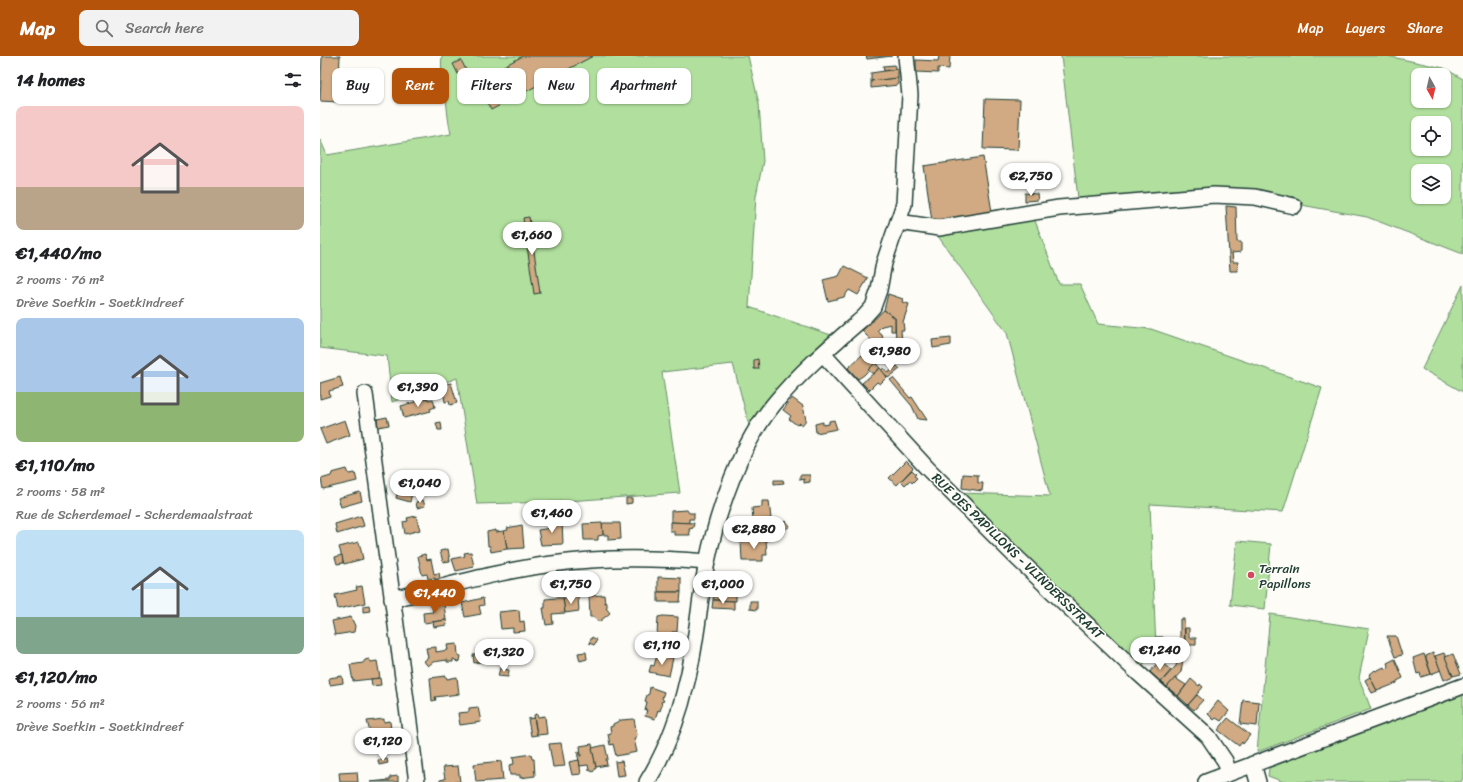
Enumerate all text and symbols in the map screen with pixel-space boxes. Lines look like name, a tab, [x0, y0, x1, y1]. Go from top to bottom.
search box	[79, 10, 359, 46]
text: Map	[20, 12, 55, 45]
text: Search here	[125, 15, 204, 41]
text: Map	[1298, 16, 1323, 41]
text: Layers	[1345, 16, 1385, 41]
text: Share	[1407, 16, 1443, 41]
icon: search	[93, 17, 115, 39]
text: 14 homes	[16, 65, 85, 95]
chip: Buy	[332, 68, 384, 104]
chip: Rent	[392, 68, 449, 104]
chip: Filters	[457, 68, 526, 104]
chip: New	[534, 68, 589, 104]
chip: Apartment	[597, 68, 691, 104]
north arrow	[1411, 68, 1451, 108]
map controls	[1411, 68, 1451, 204]
icon: filters	[282, 69, 304, 91]
button: locate	[1411, 116, 1451, 156]
icon: home	[124, 132, 196, 204]
pin: €2,750	[998, 163, 1064, 197]
text: €2,750	[1009, 164, 1053, 187]
button: layers	[1411, 164, 1451, 204]
pin: €1,660	[499, 222, 565, 256]
text: €1,660	[512, 223, 552, 246]
text: €1,440/mo	[16, 238, 101, 268]
text: 2 rooms · 76 m²	[16, 268, 104, 291]
text: Drève Soetkin - Soetkindreef	[16, 291, 184, 314]
pin: €1,980	[857, 338, 923, 372]
text: €1,980	[869, 339, 911, 362]
icon: home	[124, 344, 196, 416]
pin: €1,390	[385, 374, 451, 408]
text: €1,390	[397, 375, 439, 398]
text: €1,110/mo	[16, 450, 95, 480]
street label: RUE DES PAPILLONS - VLINDERSSTRAAT	[926, 467, 1110, 646]
pin: €1,040	[387, 470, 453, 504]
text: €1,040	[399, 471, 441, 494]
text: 2 rooms · 58 m²	[16, 480, 105, 503]
pin: €1,460	[519, 500, 585, 534]
text: €1,460	[531, 501, 573, 524]
text: Rue de Scherdemael - Scherdemaalstraat	[16, 503, 253, 526]
pin: €2,880	[721, 516, 787, 550]
text: €2,880	[732, 517, 776, 540]
icon: home	[124, 556, 196, 628]
place label: Terrain Papillons	[1259, 557, 1311, 595]
marker: Terrain Papillons	[1246, 570, 1256, 580]
pin: €1,750	[538, 571, 604, 605]
pin: €1,000	[690, 571, 756, 605]
text: €1,750	[550, 572, 592, 595]
text: €1,000	[702, 572, 744, 595]
pin: €1,440	[402, 580, 468, 614]
text: €1,440	[414, 581, 456, 604]
pin: €1,110	[629, 632, 695, 666]
text: €1,110	[643, 633, 681, 656]
pin: €1,240	[1127, 637, 1193, 671]
text: €1,240	[1139, 638, 1181, 661]
pin: €1,320	[471, 639, 537, 673]
text: €1,320	[484, 640, 524, 663]
text: €1,120/mo	[16, 662, 97, 692]
text: 2 rooms · 56 m²	[16, 692, 105, 715]
text: Drève Soetkin - Soetkindreef	[16, 715, 184, 738]
pin: €1,120	[350, 728, 416, 762]
text: €1,120	[363, 729, 403, 752]

